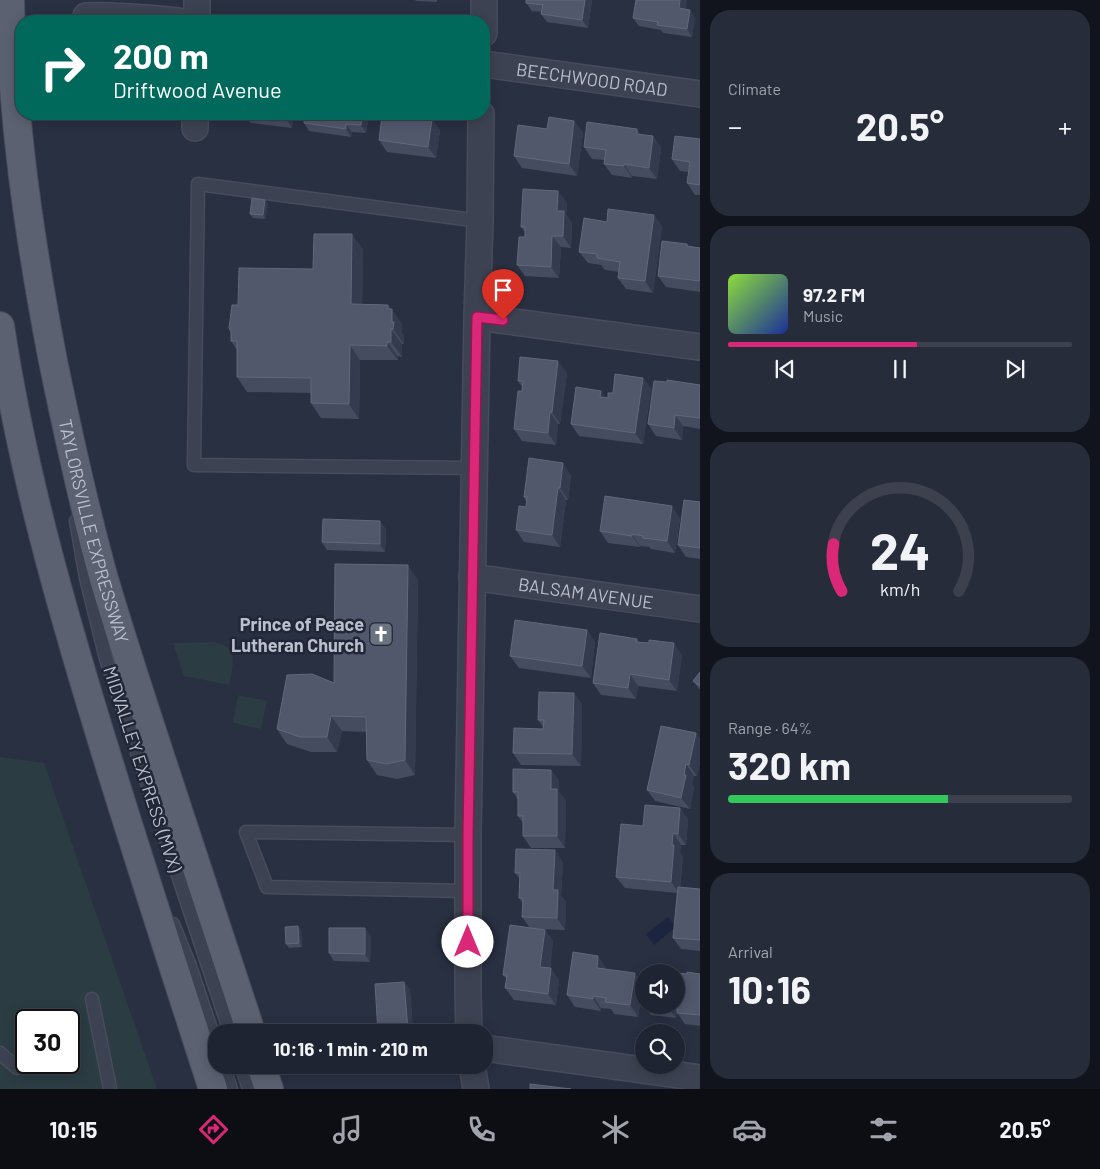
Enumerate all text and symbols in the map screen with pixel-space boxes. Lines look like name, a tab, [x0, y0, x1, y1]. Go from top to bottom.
text: 200 m	[113, 34, 209, 76]
icon: right	[30, 35, 95, 100]
street label: BEECHWOOD ROAD	[515, 58, 669, 100]
text: Driftwood Avenue	[113, 76, 282, 102]
text: Climate	[728, 79, 781, 98]
text: 20.5°	[856, 103, 944, 149]
text: −	[728, 109, 742, 143]
text: +	[1058, 109, 1072, 143]
pin	[482, 269, 524, 320]
icon: arrive	[489, 276, 517, 304]
text: 97.2 FM	[803, 283, 865, 306]
text: Music	[803, 306, 843, 325]
icon: previous	[771, 355, 799, 383]
icon: pause	[886, 355, 914, 383]
icon: next	[1001, 355, 1029, 383]
street label: TAYLORSVILLE EXPRESSWAY	[54, 417, 134, 646]
text: 24	[870, 518, 930, 580]
street label: BALSAM AVENUE	[517, 573, 655, 613]
text: km/h	[880, 578, 920, 600]
place label: Prince of Peace Lutheran Church	[231, 613, 364, 656]
church icon: Prince of Peace Lutheran Church	[368, 621, 394, 647]
street label: MIDVALLEY EXPRESS (MVX)	[99, 663, 187, 875]
text: Range · 64%	[728, 718, 812, 737]
text: 320 km	[728, 742, 851, 788]
position arrow	[441, 915, 493, 967]
text: Arrival	[728, 942, 773, 961]
map controls	[635, 964, 685, 1074]
button: sound	[635, 964, 685, 1014]
text: 10:16	[728, 966, 811, 1012]
speed limit sign: 30	[15, 1009, 80, 1074]
button: search	[635, 1024, 685, 1074]
text: 10:16 · 1 min · 210 m	[273, 1037, 428, 1060]
icon: directions	[196, 1112, 231, 1147]
icon: music	[330, 1112, 365, 1147]
icon: phone	[464, 1112, 499, 1147]
icon: climate	[598, 1112, 633, 1147]
icon: car	[732, 1112, 767, 1147]
icon: filters	[866, 1112, 901, 1147]
text: 10:15	[49, 1116, 97, 1142]
text: 20.5°	[1000, 1116, 1050, 1142]

